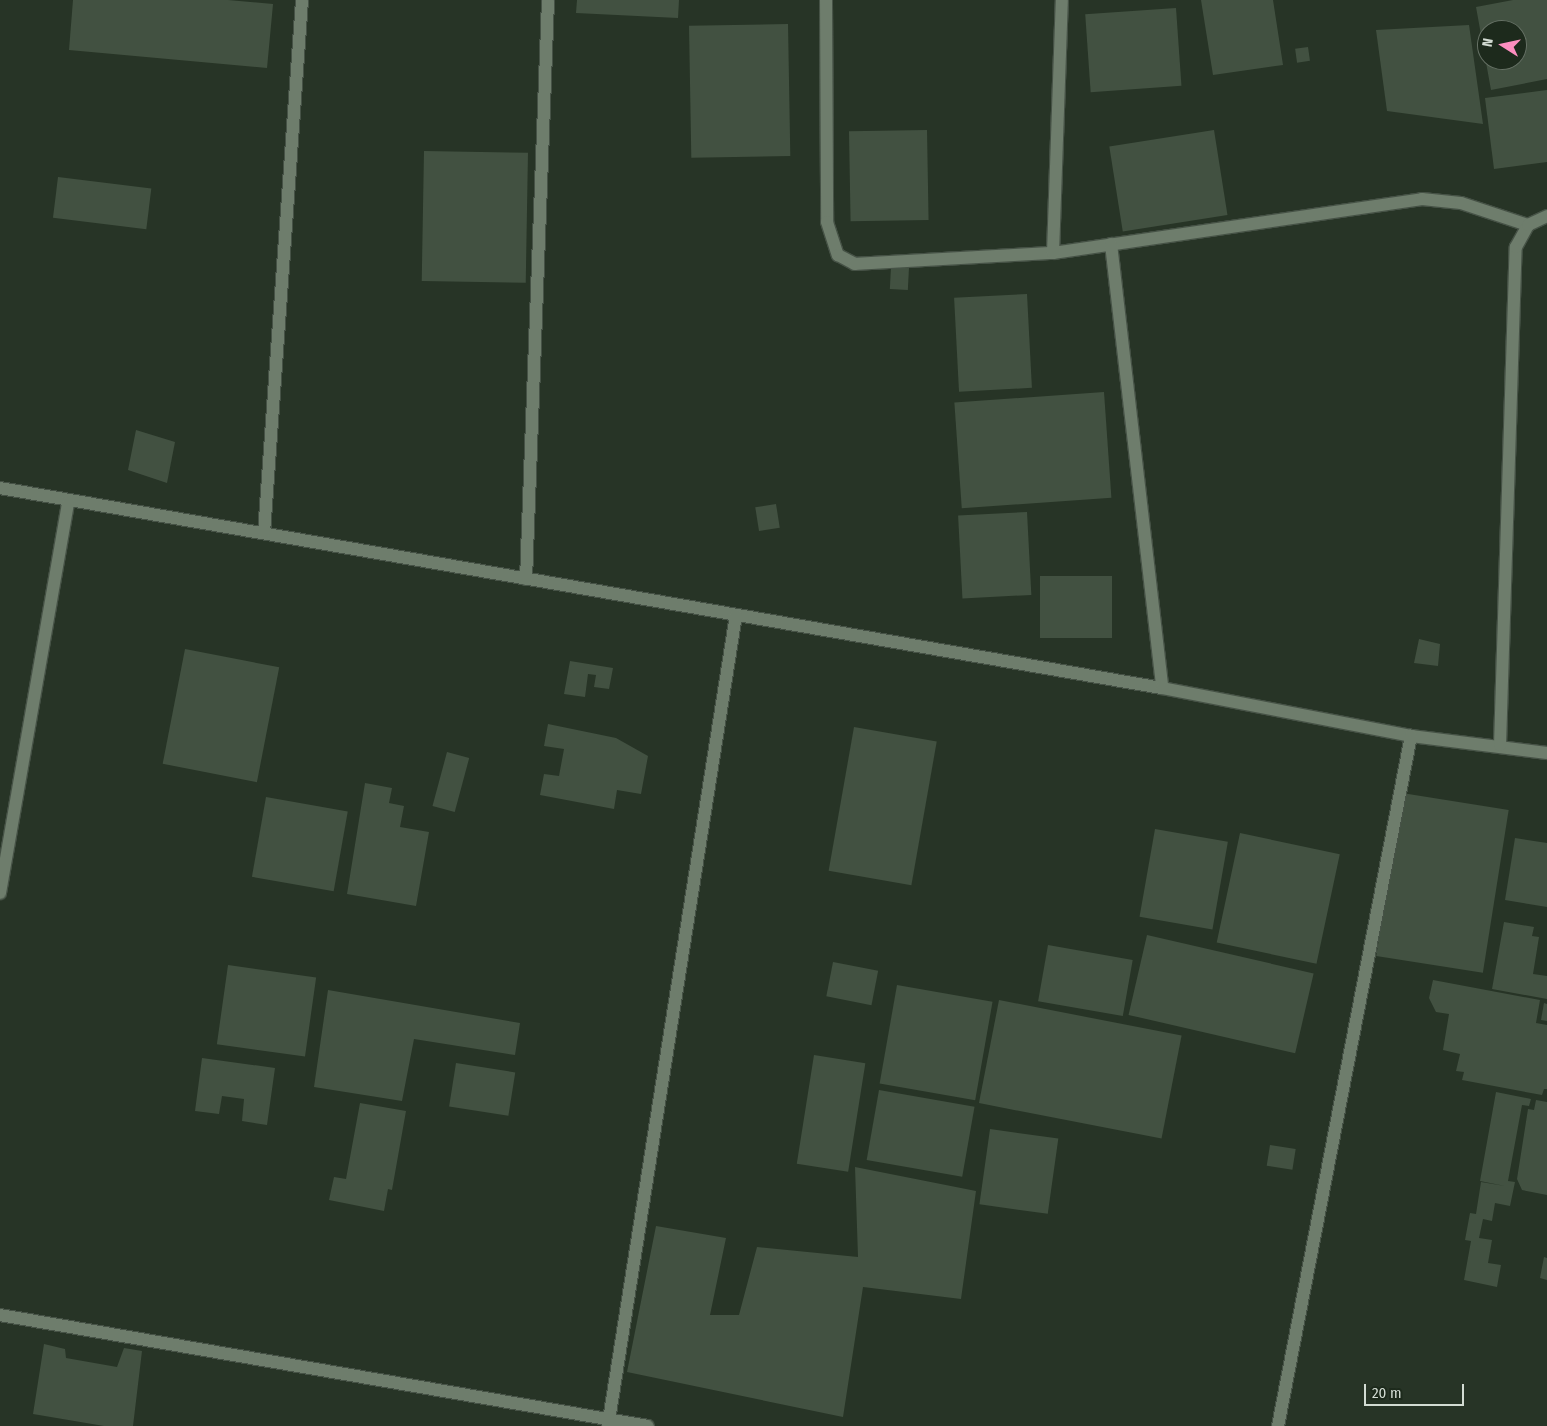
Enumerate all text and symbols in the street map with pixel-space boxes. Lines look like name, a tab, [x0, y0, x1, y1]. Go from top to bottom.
north arrow	[1477, 20, 1527, 70]
text: N	[1479, 37, 1497, 48]
scale bar	[1367, 1374, 1467, 1406]
text: 20 m	[1372, 1384, 1402, 1402]

